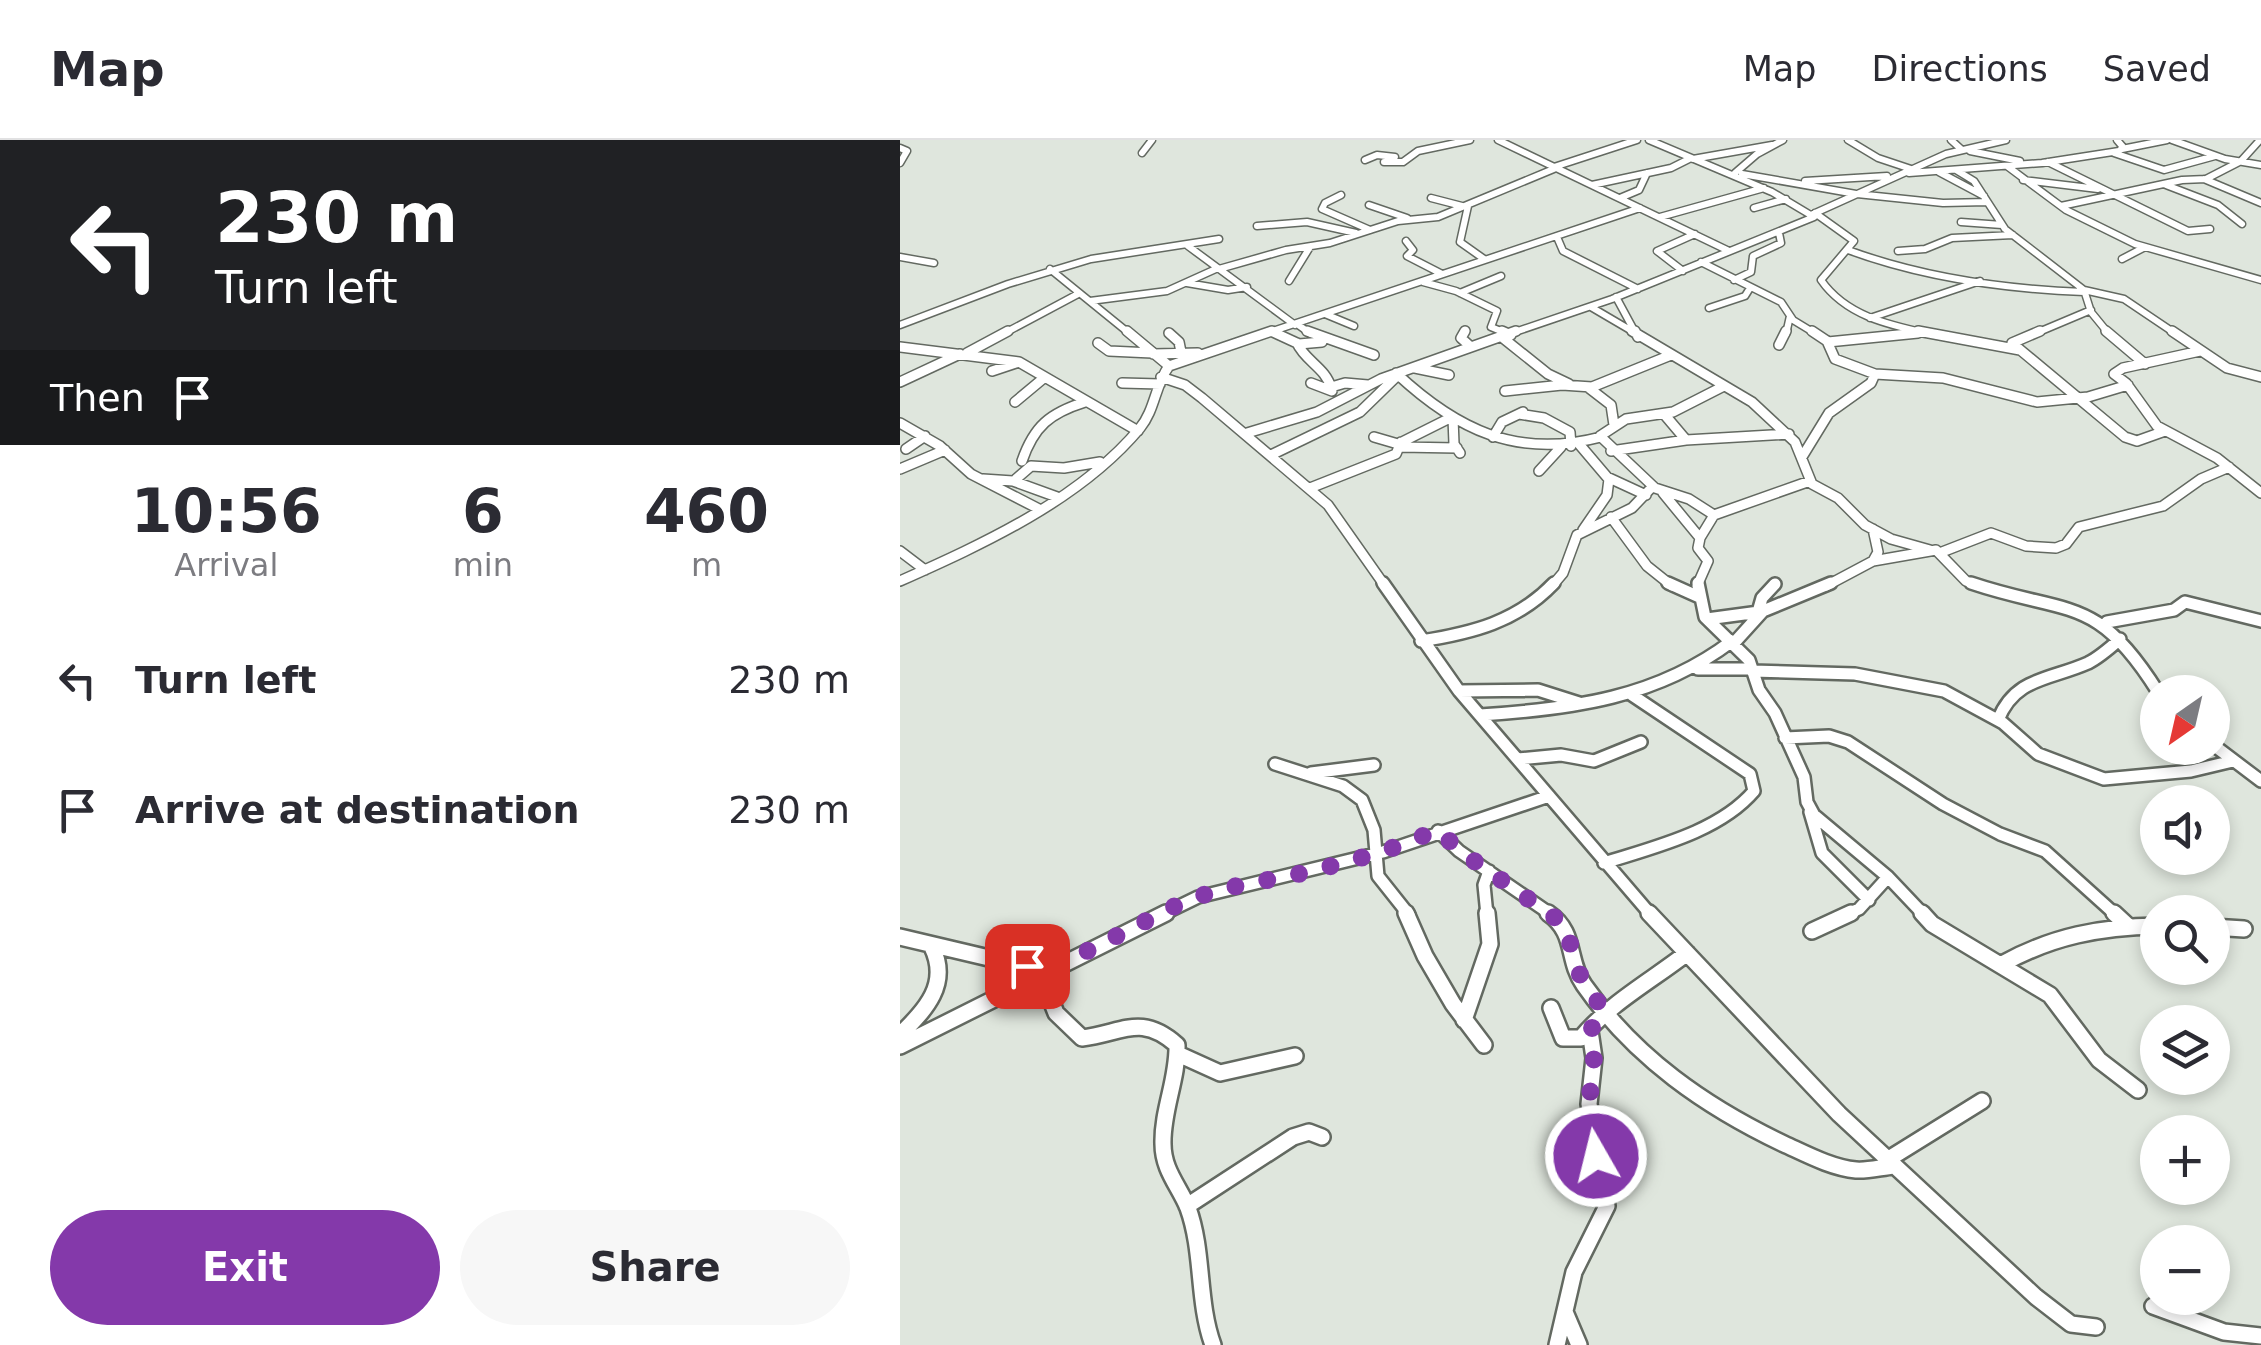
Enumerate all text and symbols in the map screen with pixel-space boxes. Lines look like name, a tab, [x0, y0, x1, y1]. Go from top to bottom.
text: Map	[50, 41, 165, 97]
text: Map	[1743, 49, 1817, 89]
text: Directions	[1872, 49, 2048, 89]
text: Saved	[2103, 49, 2211, 89]
text: 230 m	[215, 177, 458, 259]
icon: left	[50, 180, 180, 310]
text: Turn left	[215, 261, 398, 314]
icon: arrive	[165, 370, 220, 425]
text: Then	[50, 376, 145, 420]
text: 10:56	[131, 476, 322, 546]
text: 6	[462, 476, 504, 546]
text: 460	[644, 476, 769, 546]
text: Arrival	[174, 546, 278, 584]
text: min	[453, 546, 513, 584]
text: m	[691, 546, 722, 584]
icon: left	[50, 653, 105, 708]
text: Turn left	[135, 658, 316, 702]
text: 230 m	[728, 658, 850, 702]
north arrow	[2140, 675, 2230, 765]
map controls	[2140, 675, 2230, 1315]
icon: arrive	[50, 783, 105, 838]
button: sound	[2140, 785, 2230, 875]
text: Arrive at destination	[135, 788, 580, 832]
text: 230 m	[728, 788, 850, 832]
button: search	[2140, 895, 2230, 985]
pin	[985, 924, 1070, 1009]
icon: arrive	[1000, 939, 1055, 994]
button: layers	[2140, 1005, 2230, 1095]
position arrow	[1544, 1104, 1648, 1208]
button: +	[2140, 1115, 2230, 1205]
button: Exit	[50, 1210, 440, 1325]
button: Share	[460, 1210, 850, 1325]
button: −	[2140, 1225, 2230, 1315]

